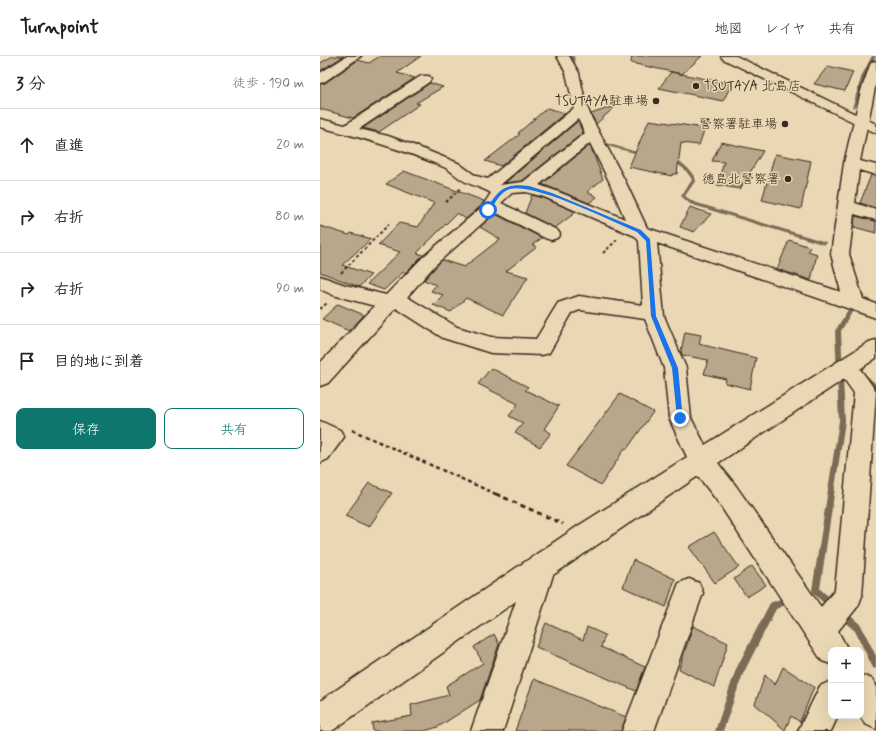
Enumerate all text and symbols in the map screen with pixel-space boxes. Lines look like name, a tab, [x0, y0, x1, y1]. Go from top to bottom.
text: Turnpoint	[20, 15, 99, 40]
text: 地図	[715, 20, 743, 38]
text: レイヤ	[765, 20, 806, 38]
text: 共有	[828, 20, 856, 38]
text: 3 分	[16, 73, 45, 95]
text: 徒歩 · 190 m	[233, 75, 304, 92]
place label: TSUTAYA 北島店	[704, 78, 801, 95]
marker: TSUTAYA 北島店	[691, 81, 701, 91]
place label: TSUTAYA駐車場	[555, 93, 648, 110]
marker: TSUTAYA駐車場	[651, 96, 661, 106]
place label: 警察署駐車場	[699, 116, 777, 133]
marker: 警察署駐車場	[780, 119, 790, 129]
icon: ahead	[16, 134, 38, 156]
text: 直進	[54, 136, 84, 156]
text: 20 m	[276, 136, 304, 153]
place label: 徳島北警察署	[702, 171, 780, 188]
marker: 徳島北警察署	[783, 174, 793, 184]
route start	[479, 201, 497, 219]
icon: right	[16, 206, 38, 228]
text: 右折	[54, 208, 84, 228]
text: 80 m	[275, 208, 304, 225]
icon: right	[16, 278, 38, 300]
text: 右折	[54, 280, 84, 300]
text: 90 m	[276, 280, 304, 297]
icon: arrive	[16, 350, 38, 372]
text: 目的地に到着	[54, 352, 144, 372]
button: 保存	[16, 408, 156, 449]
button: 共有	[164, 408, 304, 449]
route end	[671, 409, 689, 427]
map controls	[828, 647, 864, 719]
button: +	[828, 647, 864, 683]
button: −	[828, 683, 864, 719]

